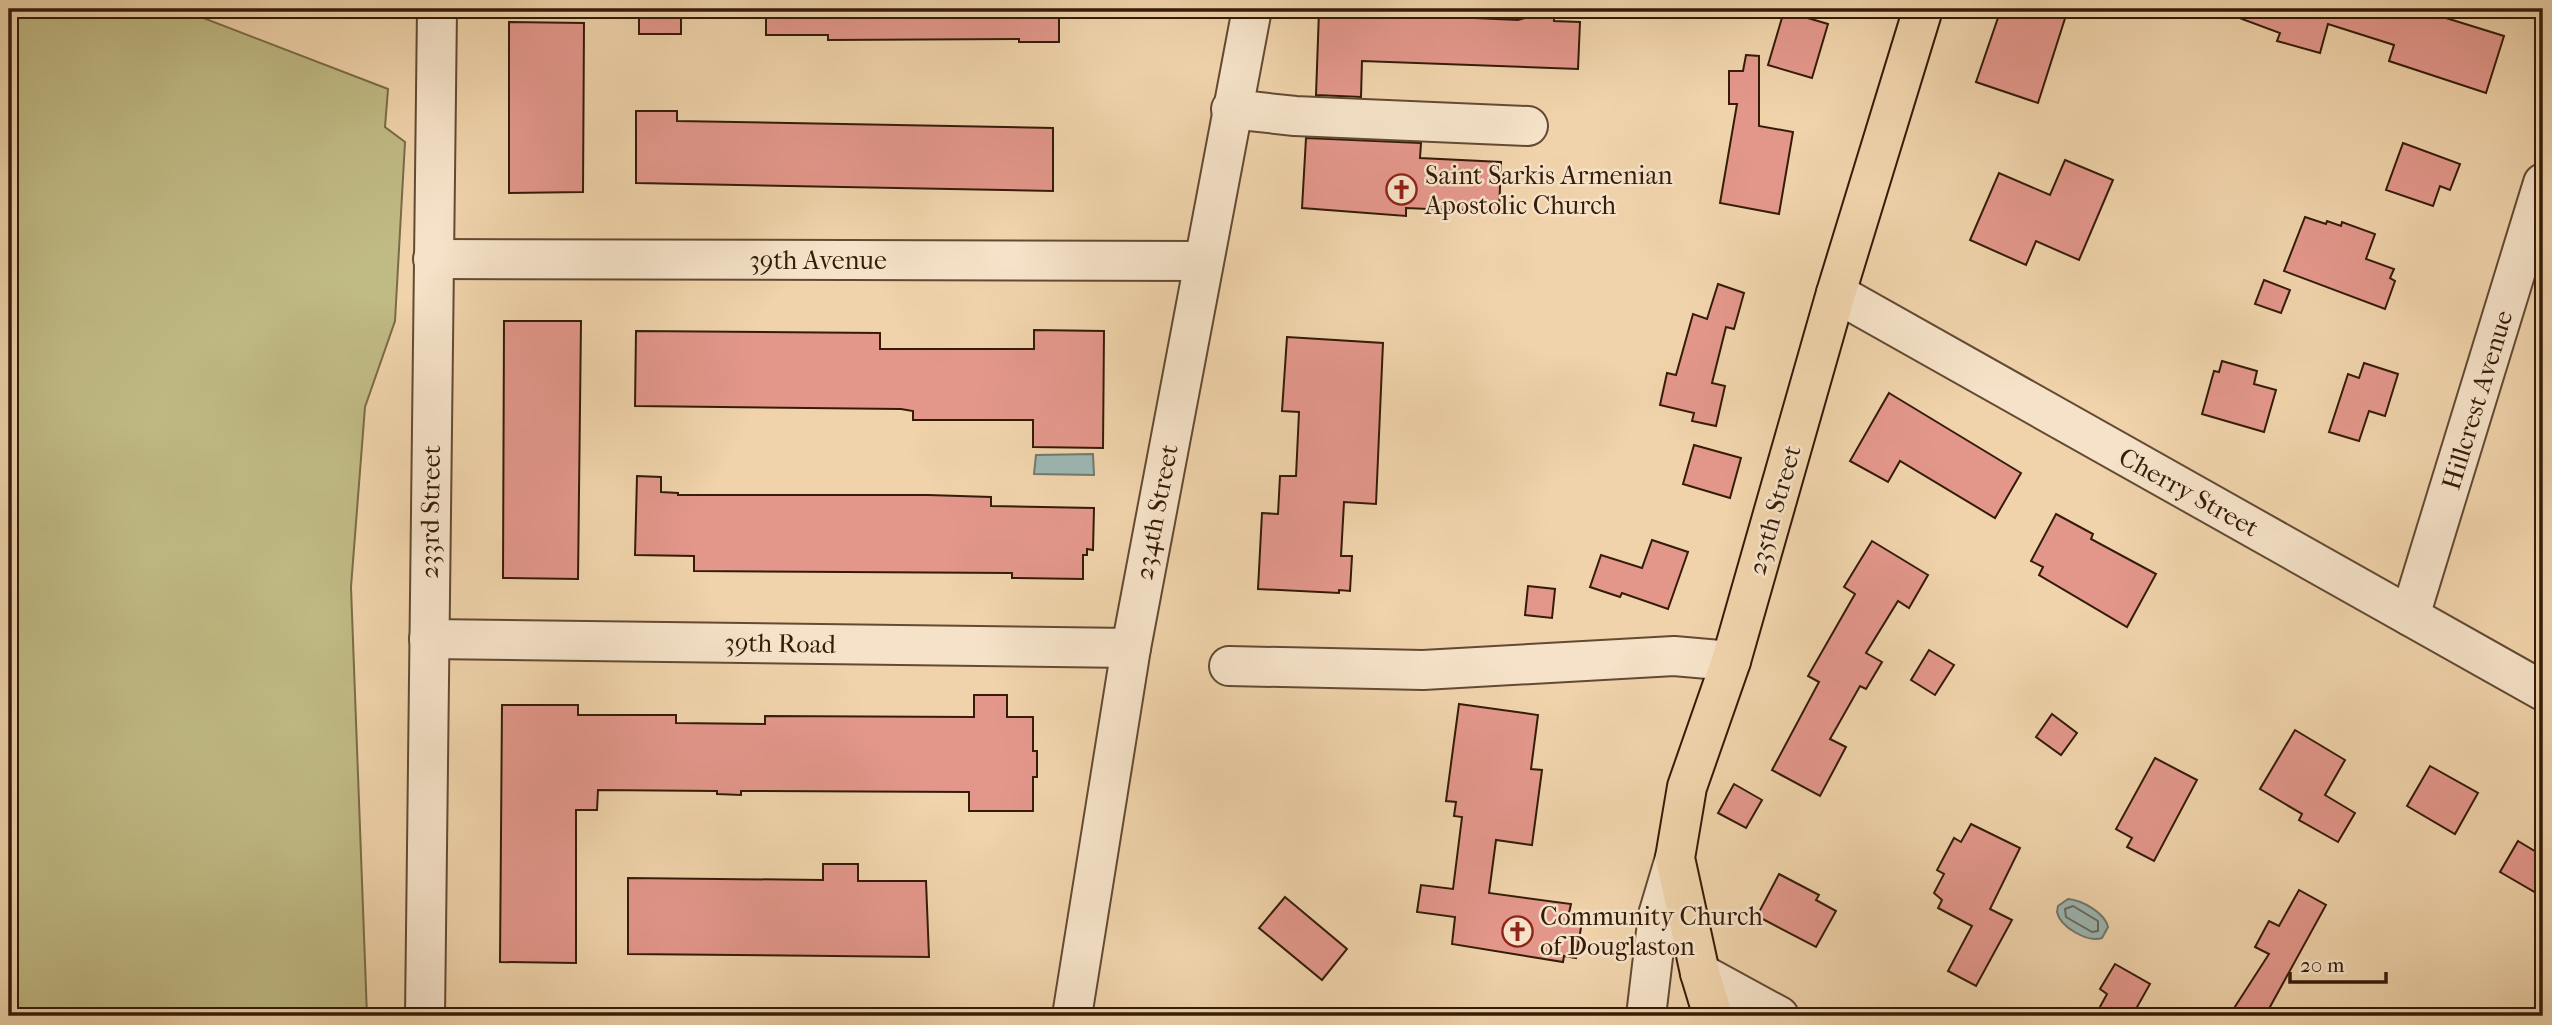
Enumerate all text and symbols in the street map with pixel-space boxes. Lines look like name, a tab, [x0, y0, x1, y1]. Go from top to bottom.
place label: Saint Sarkis Armenian Apostolic Church	[1424, 160, 1673, 221]
church icon: Saint Sarkis Armenian Apostolic Church	[1385, 173, 1419, 207]
street label: 39th Avenue	[749, 245, 887, 276]
street label: Hillcrest Avenue	[2435, 307, 2520, 494]
street label: 234th Street	[1128, 441, 1185, 583]
street label: 235th Street	[1741, 441, 1808, 578]
street label: Cherry Street	[2113, 441, 2265, 544]
street label: 233rd Street	[414, 444, 447, 579]
street label: 39th Road	[724, 627, 837, 660]
place label: Community Church of Douglaston	[1540, 901, 1763, 962]
church icon: Community Church of Douglaston	[1500, 914, 1534, 948]
scale bar	[2290, 941, 2386, 985]
text: 20 m	[2300, 953, 2345, 977]

